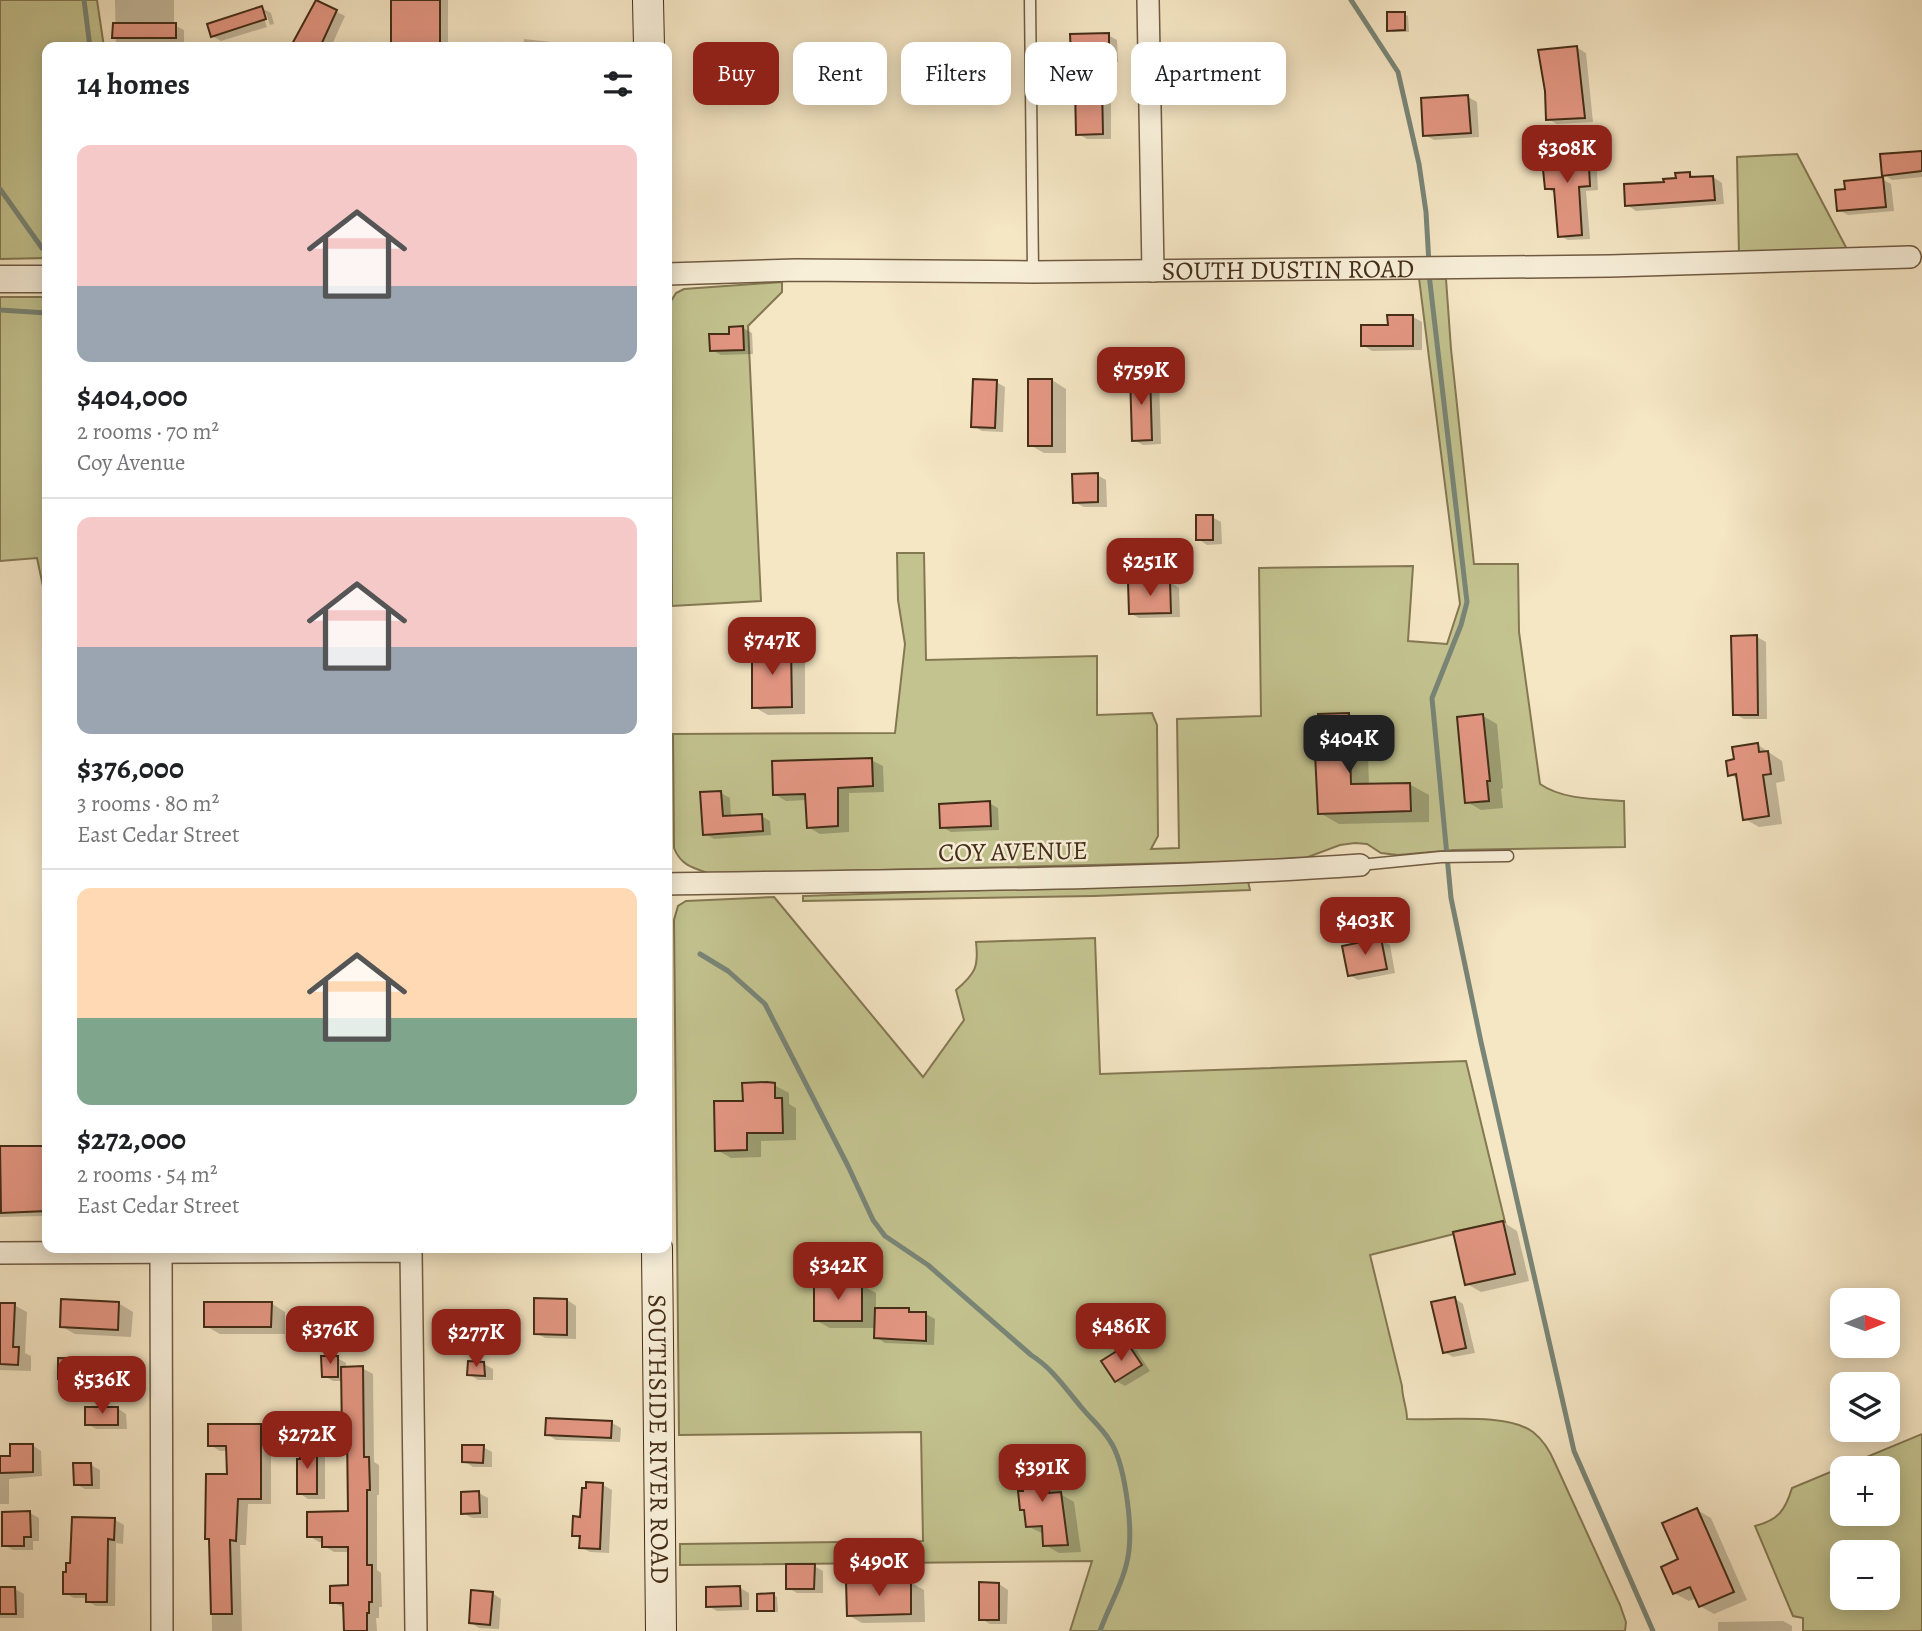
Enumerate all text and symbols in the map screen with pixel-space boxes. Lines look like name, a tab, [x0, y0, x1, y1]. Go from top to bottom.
chip: Buy	[693, 42, 779, 105]
chip: Rent	[793, 42, 887, 105]
chip: Filters	[901, 42, 1011, 105]
chip: New	[1025, 42, 1117, 105]
chip: Apartment	[1131, 42, 1286, 105]
text: 14 homes	[77, 64, 190, 104]
icon: filters	[599, 65, 637, 103]
pin: $308K	[1518, 125, 1616, 185]
text: $308K	[1538, 132, 1596, 163]
icon: home	[294, 191, 420, 317]
street label: SOUTH DUSTIN ROAD	[1161, 251, 1414, 289]
pin: $759K	[1092, 348, 1190, 407]
text: $759K	[1113, 354, 1169, 385]
text: $404,000	[77, 376, 188, 416]
text: 2 rooms · 70 m²	[77, 416, 219, 447]
text: Coy Avenue	[77, 447, 185, 478]
pin: $251K	[1101, 538, 1199, 598]
text: $251K	[1123, 545, 1178, 576]
icon: home	[294, 563, 420, 689]
pin: $747K	[723, 618, 821, 677]
text: $747K	[744, 624, 800, 655]
pin: $404K	[1300, 716, 1398, 775]
text: $404K	[1319, 722, 1379, 753]
text: $376,000	[77, 748, 184, 788]
text: 3 rooms · 80 m²	[77, 788, 219, 819]
text: East Cedar Street	[77, 819, 239, 850]
street label: COY AVENUE	[938, 833, 1088, 870]
pin: $403K	[1316, 898, 1414, 957]
text: $403K	[1336, 904, 1394, 935]
icon: home	[294, 934, 420, 1060]
text: $272,000	[77, 1119, 186, 1159]
text: 2 rooms · 54 m²	[77, 1159, 218, 1190]
text: East Cedar Street	[77, 1190, 239, 1221]
pin: $342K	[789, 1242, 887, 1302]
text: $342K	[809, 1249, 867, 1280]
north arrow	[1830, 1288, 1900, 1358]
map controls	[1830, 1288, 1900, 1610]
street label: SOUTHSIDE RIVER ROAD	[639, 1294, 678, 1584]
pin: $486K	[1072, 1304, 1170, 1363]
pin: $376K	[281, 1306, 379, 1366]
pin: $277K	[427, 1310, 525, 1369]
text: $486K	[1092, 1310, 1150, 1341]
text: $376K	[302, 1313, 358, 1344]
text: $277K	[448, 1316, 504, 1347]
pin: $536K	[53, 1356, 151, 1416]
text: $536K	[74, 1363, 130, 1394]
button: layers	[1830, 1372, 1900, 1442]
pin: $272K	[258, 1412, 356, 1471]
text: $272K	[278, 1418, 336, 1449]
pin: $391K	[993, 1444, 1091, 1504]
text: $391K	[1015, 1451, 1069, 1482]
button: +	[1830, 1456, 1900, 1526]
pin: $490K	[830, 1538, 928, 1598]
button: −	[1830, 1540, 1900, 1610]
text: $490K	[850, 1545, 908, 1576]

